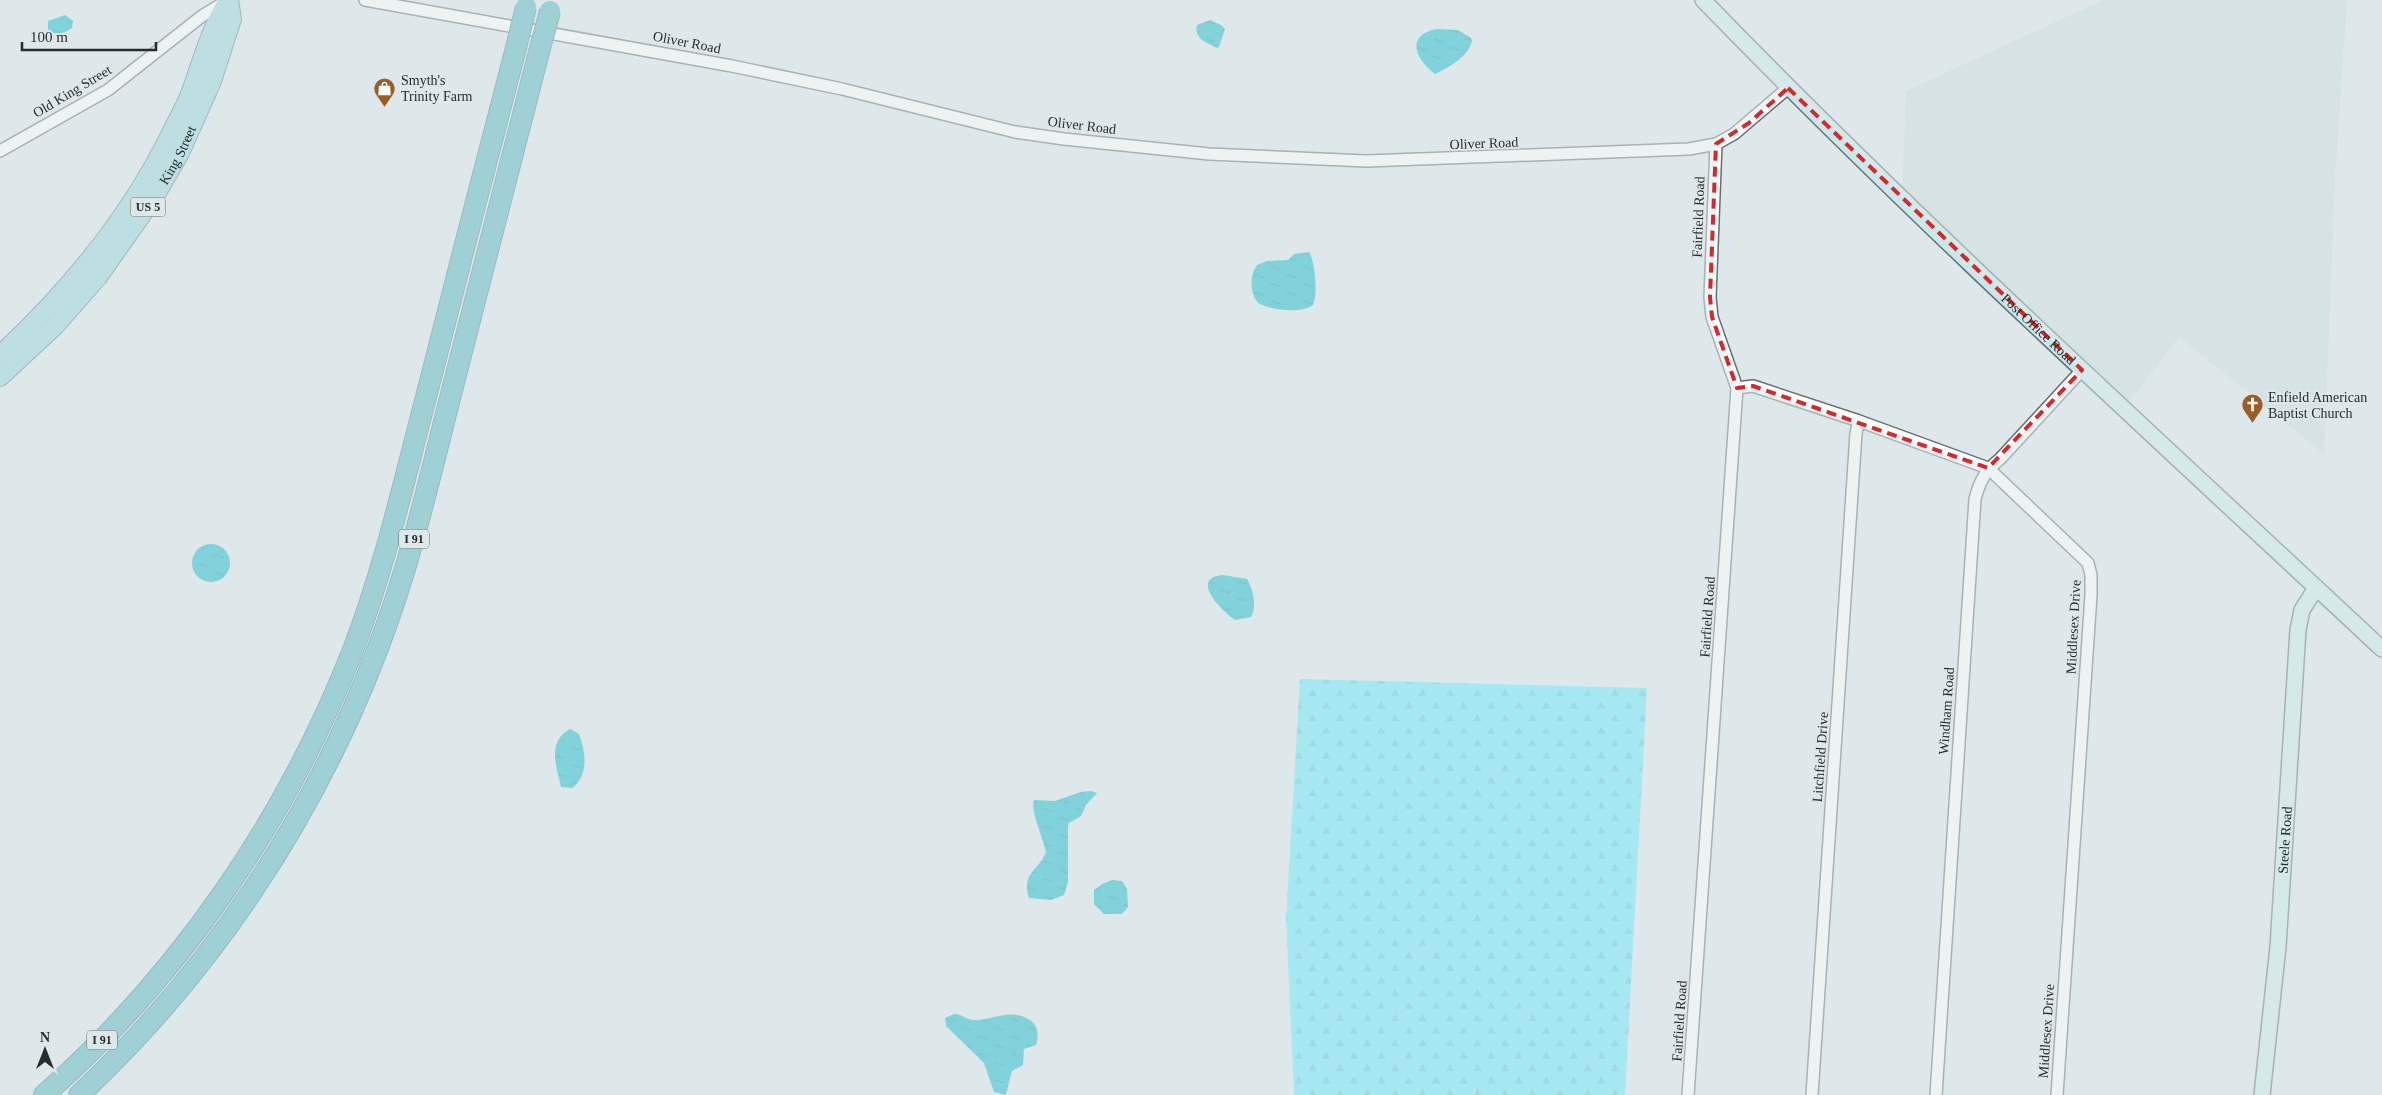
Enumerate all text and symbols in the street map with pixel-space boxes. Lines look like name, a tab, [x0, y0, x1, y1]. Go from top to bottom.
scale bar	[22, 20, 156, 52]
text: 100 m	[30, 29, 68, 45]
street label: Oliver Road	[652, 29, 722, 56]
street label: Old King Street	[30, 62, 114, 121]
place label: Smyth's Trinity Farm	[401, 73, 473, 104]
shop icon: Smyth's Trinity Farm	[373, 76, 397, 107]
street label: Oliver Road	[1047, 114, 1117, 137]
street label: King Street	[156, 123, 199, 187]
street label: Oliver Road	[1449, 135, 1519, 152]
street label: Fairfield Road	[1690, 176, 1707, 258]
road number: US 5	[130, 198, 166, 216]
street label: Post Office Road	[1998, 291, 2079, 368]
place label: Enfield American Baptist Church	[2268, 390, 2367, 421]
church icon: Enfield American Baptist Church	[2240, 393, 2264, 424]
road number: I 91	[399, 530, 429, 548]
street label: Fairfield Road	[1697, 576, 1718, 658]
street label: Middlesex Drive	[2064, 579, 2083, 675]
street label: Windham Road	[1936, 667, 1957, 755]
street label: Litchfield Drive	[1810, 711, 1831, 803]
street label: Steele Road	[2276, 806, 2295, 874]
street label: Fairfield Road	[1669, 980, 1690, 1062]
street label: Middlesex Drive	[2036, 983, 2057, 1079]
north arrow	[20, 1025, 70, 1075]
text: N	[40, 1030, 50, 1045]
road number: I 91	[87, 1030, 117, 1050]

